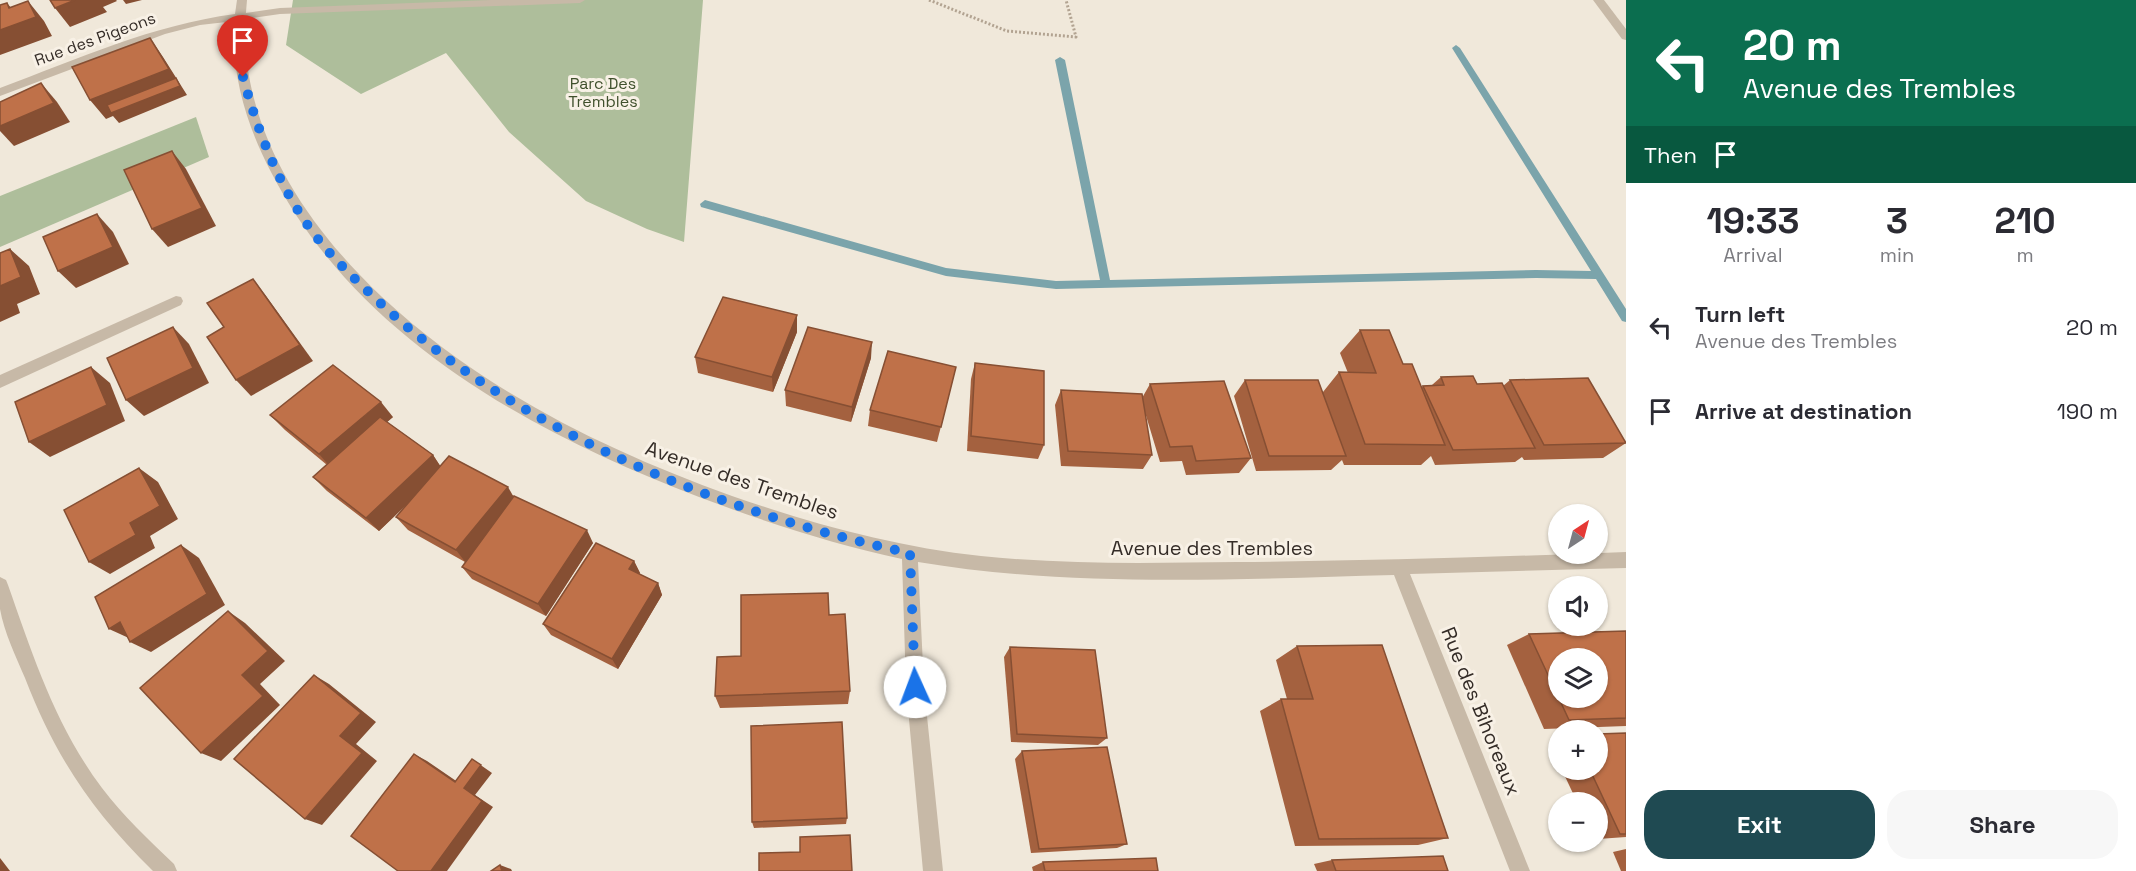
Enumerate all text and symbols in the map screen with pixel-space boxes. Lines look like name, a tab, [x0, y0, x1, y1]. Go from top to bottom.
street label: Rue des Pigeons	[32, 7, 158, 71]
pin	[217, 15, 268, 77]
text: 20 m	[1743, 19, 1842, 72]
icon: arrive	[226, 24, 259, 57]
icon: left	[1644, 24, 1722, 102]
text: Avenue des Trembles	[1743, 71, 2016, 106]
park label: Parc Des Trembles	[568, 73, 638, 112]
icon: arrive	[1709, 138, 1742, 171]
text: Then	[1644, 141, 1697, 169]
text: 19:33	[1706, 198, 1799, 244]
text: 3	[1886, 198, 1908, 244]
text: 210	[1995, 198, 2056, 244]
text: Arrival	[1723, 242, 1783, 268]
text: min	[1880, 242, 1914, 268]
text: m	[2016, 242, 2034, 268]
text: Turn left	[1695, 300, 1785, 328]
icon: left	[1644, 311, 1677, 344]
text: 20 m	[2066, 313, 2118, 341]
text: Avenue des Trembles	[1695, 328, 1897, 354]
icon: arrive	[1644, 395, 1677, 428]
text: Arrive at destination	[1695, 397, 1912, 425]
text: 190 m	[2057, 397, 2118, 425]
street label: Avenue des Trembles	[642, 435, 842, 525]
north arrow	[1548, 504, 1608, 564]
map controls	[1548, 504, 1608, 852]
street label: Avenue des Trembles	[1111, 535, 1313, 561]
button: sound	[1548, 576, 1608, 636]
street label: Rue des Bihoreaux	[1435, 623, 1527, 799]
button: layers	[1548, 648, 1608, 708]
position arrow	[883, 655, 947, 719]
button: +	[1548, 720, 1608, 780]
button: Exit	[1644, 790, 1875, 859]
button: Share	[1887, 790, 2118, 859]
button: −	[1548, 792, 1608, 852]

